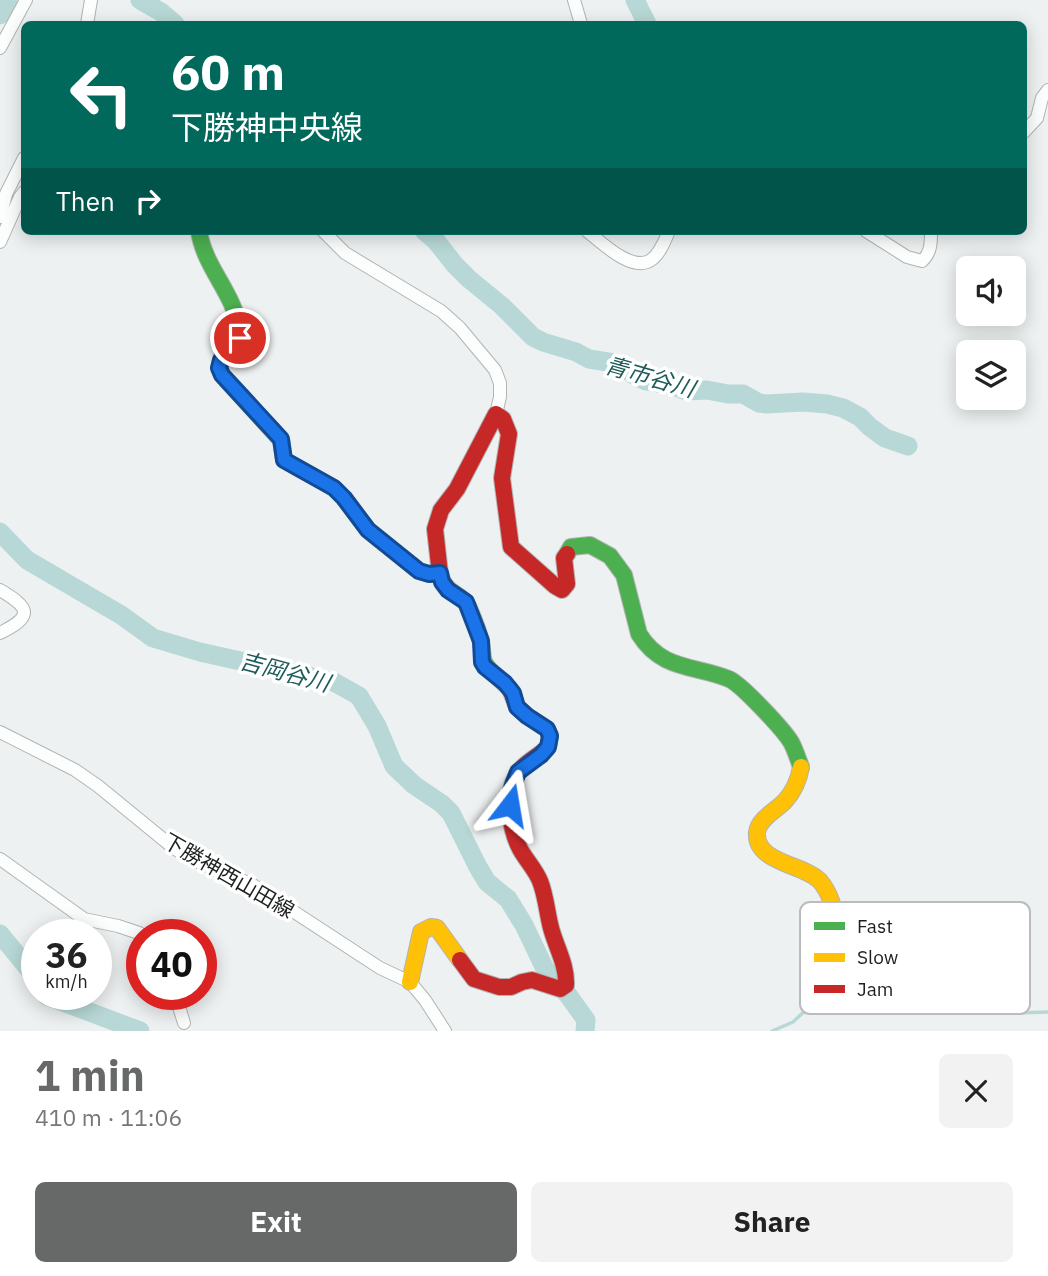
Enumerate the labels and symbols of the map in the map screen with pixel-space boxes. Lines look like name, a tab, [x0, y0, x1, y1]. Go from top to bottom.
pin	[210, 308, 270, 368]
water label: 青市谷川	[602, 349, 701, 404]
water label: 吉岡谷川	[237, 645, 336, 698]
position arrow	[473, 768, 547, 842]
street label: 下勝神西山田線	[158, 826, 300, 924]
legend	[800, 902, 1030, 1014]
text: Fast	[857, 914, 893, 938]
speed limit sign: 40	[126, 919, 217, 1010]
text: Slow	[857, 945, 898, 969]
text: Jam	[857, 977, 893, 1001]

